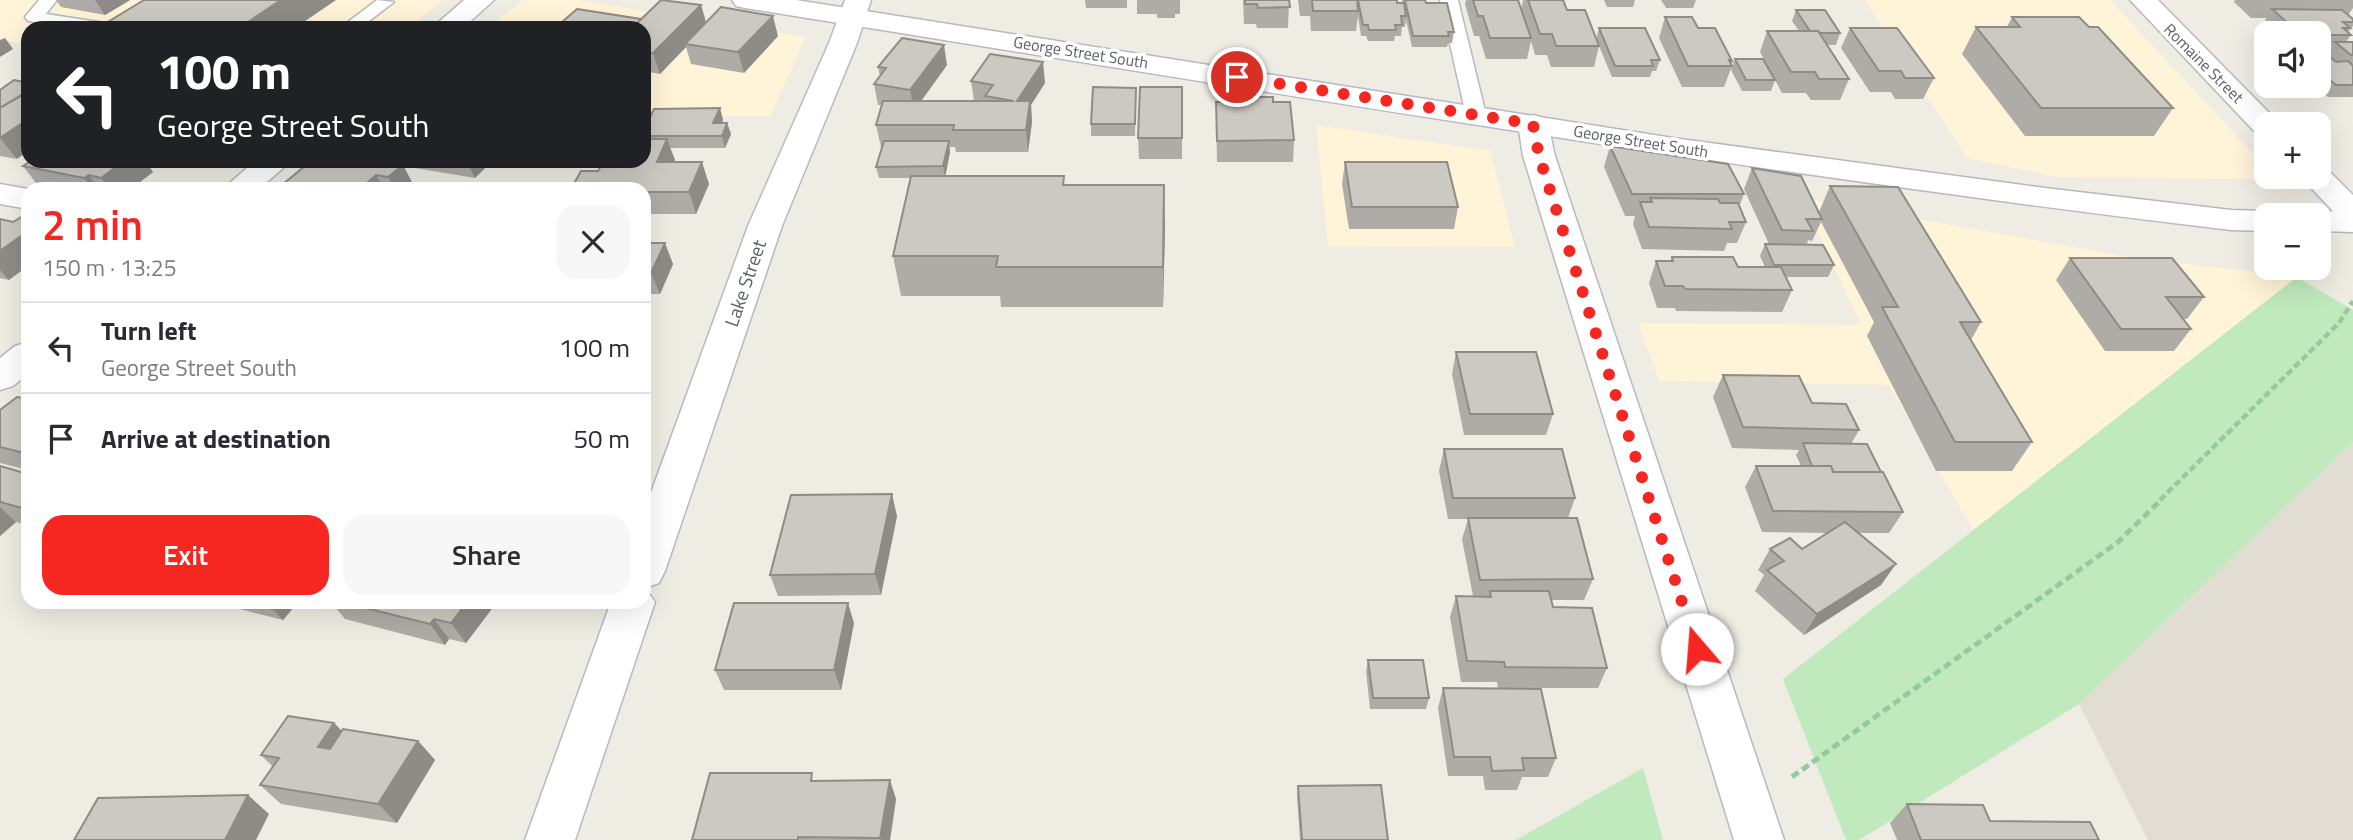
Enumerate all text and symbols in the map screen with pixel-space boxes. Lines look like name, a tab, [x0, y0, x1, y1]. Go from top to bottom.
street label: Romaine Street	[2159, 18, 2250, 109]
map controls	[2254, 21, 2331, 280]
button: sound	[2254, 21, 2331, 98]
street label: George Street South	[1012, 29, 1150, 75]
text: 100 m	[157, 33, 291, 108]
pin	[1207, 47, 1267, 107]
icon: left	[42, 49, 133, 140]
icon: arrive	[1218, 58, 1256, 96]
text: George Street South	[157, 101, 429, 149]
button: +	[2254, 112, 2331, 189]
street label: George Street South	[1572, 118, 1710, 164]
text: 2 min	[42, 192, 143, 256]
button: −	[2254, 203, 2331, 280]
button: close	[556, 205, 630, 279]
street label: Lake Street	[716, 235, 773, 330]
text: 150 m · 13:25	[42, 250, 177, 285]
text: Turn left	[101, 311, 196, 350]
text: 100 m	[559, 328, 630, 367]
icon: left	[42, 329, 80, 367]
text: George Street South	[101, 350, 297, 385]
text: Arrive at destination	[101, 419, 331, 458]
text: 50 m	[573, 419, 630, 458]
icon: arrive	[42, 420, 80, 458]
button: Exit	[42, 515, 329, 595]
button: Share	[343, 515, 630, 595]
position arrow	[1660, 612, 1734, 686]

